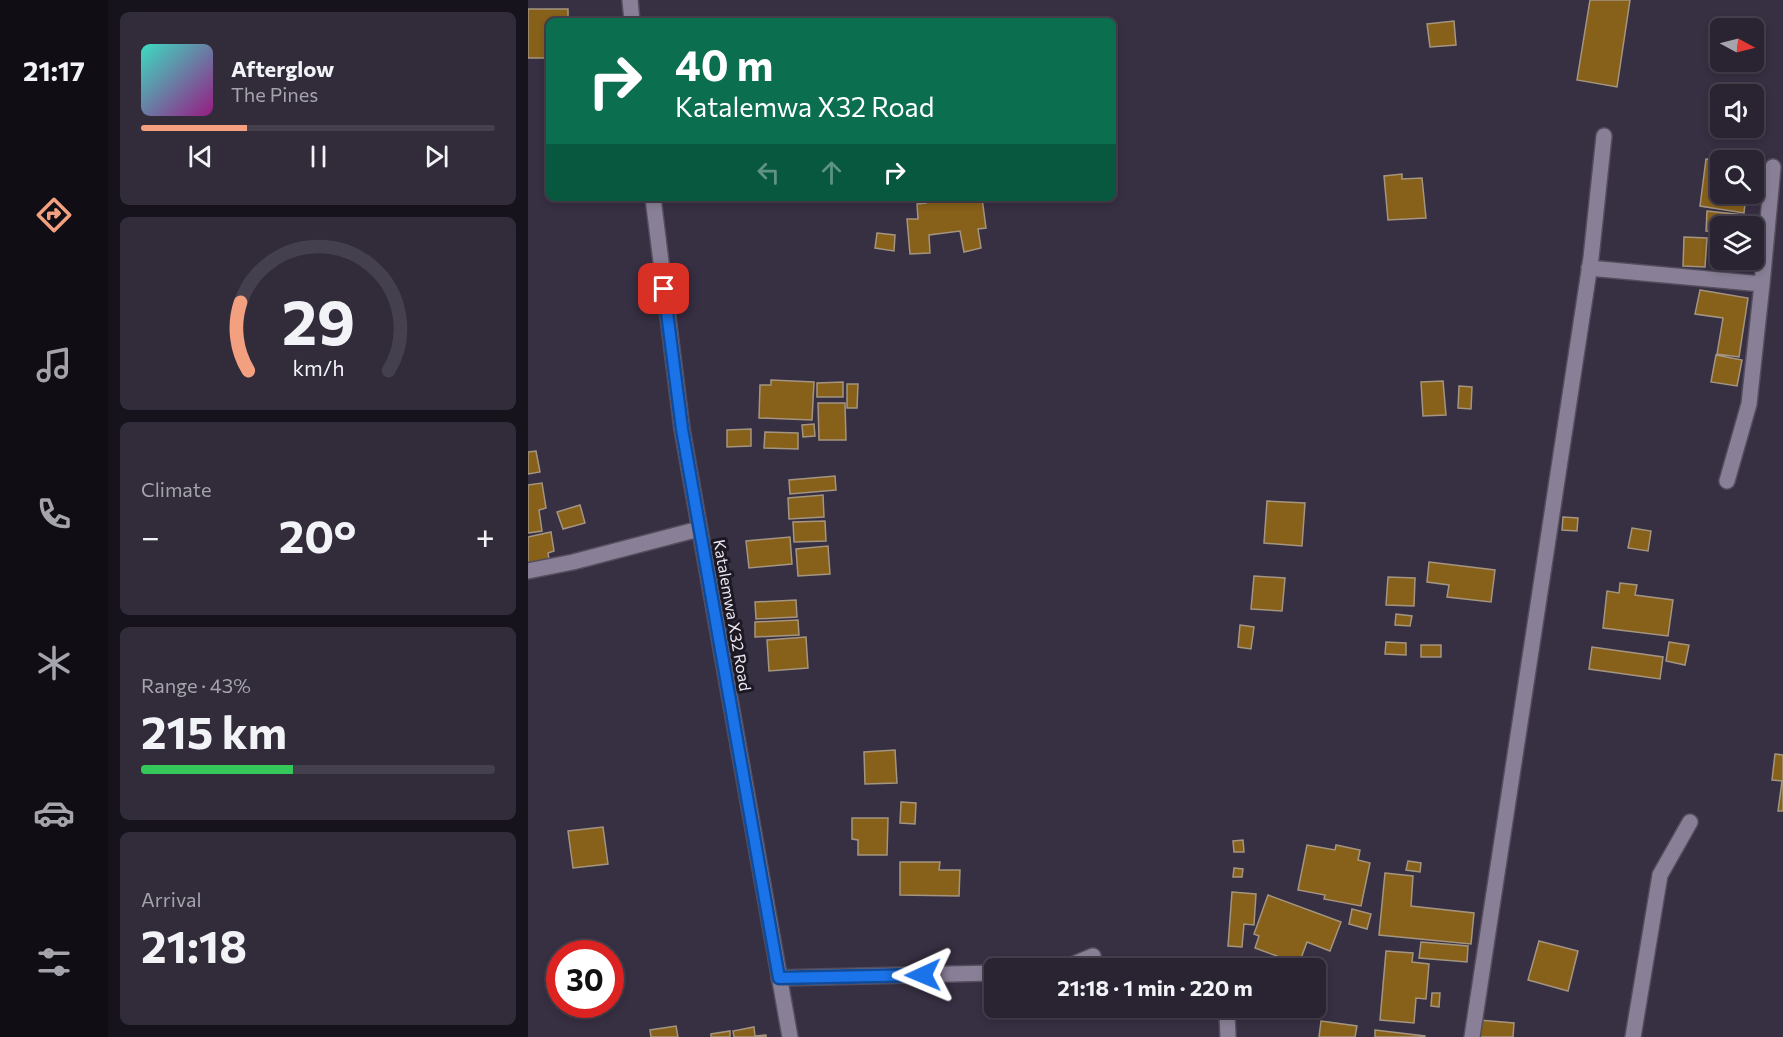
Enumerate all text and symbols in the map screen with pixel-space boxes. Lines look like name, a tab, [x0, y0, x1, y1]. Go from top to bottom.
north arrow	[1710, 18, 1764, 72]
map controls	[1710, 18, 1764, 270]
text: 40 m	[675, 38, 773, 90]
icon: right	[576, 42, 654, 120]
text: 21:17	[23, 54, 85, 87]
text: Afterglow	[231, 55, 334, 82]
text: The Pines	[231, 82, 318, 106]
button: sound	[1710, 84, 1764, 138]
text: Katalemwa X32 Road	[675, 90, 934, 123]
icon: previous	[184, 140, 217, 173]
icon: pause	[302, 140, 335, 173]
icon: next	[420, 140, 453, 173]
button: search	[1710, 150, 1764, 204]
icon: left	[752, 156, 785, 189]
icon: ahead	[815, 156, 848, 189]
icon: right	[878, 156, 911, 189]
icon: directions	[33, 194, 75, 236]
button: layers	[1710, 216, 1764, 270]
pin	[638, 263, 689, 314]
icon: arrive	[647, 272, 680, 305]
text: 29	[281, 282, 355, 358]
icon: music	[33, 344, 75, 386]
text: km/h	[292, 354, 344, 380]
text: Climate	[141, 477, 211, 501]
icon: phone	[33, 493, 75, 535]
text: 20°	[279, 507, 357, 562]
text: −	[141, 515, 160, 556]
text: +	[476, 515, 495, 556]
street label: Katalemwa X32 Road	[710, 538, 756, 692]
icon: climate	[33, 642, 75, 684]
text: Range · 43%	[141, 673, 251, 697]
text: 215 km	[141, 703, 287, 758]
icon: car	[33, 792, 75, 834]
text: Arrival	[141, 887, 202, 911]
text: 21:18	[141, 917, 247, 972]
speed limit sign: 30	[546, 940, 624, 1018]
icon: filters	[33, 941, 75, 983]
position arrow	[891, 943, 955, 1007]
text: 21:18 · 1 min · 220 m	[1057, 974, 1253, 1001]

